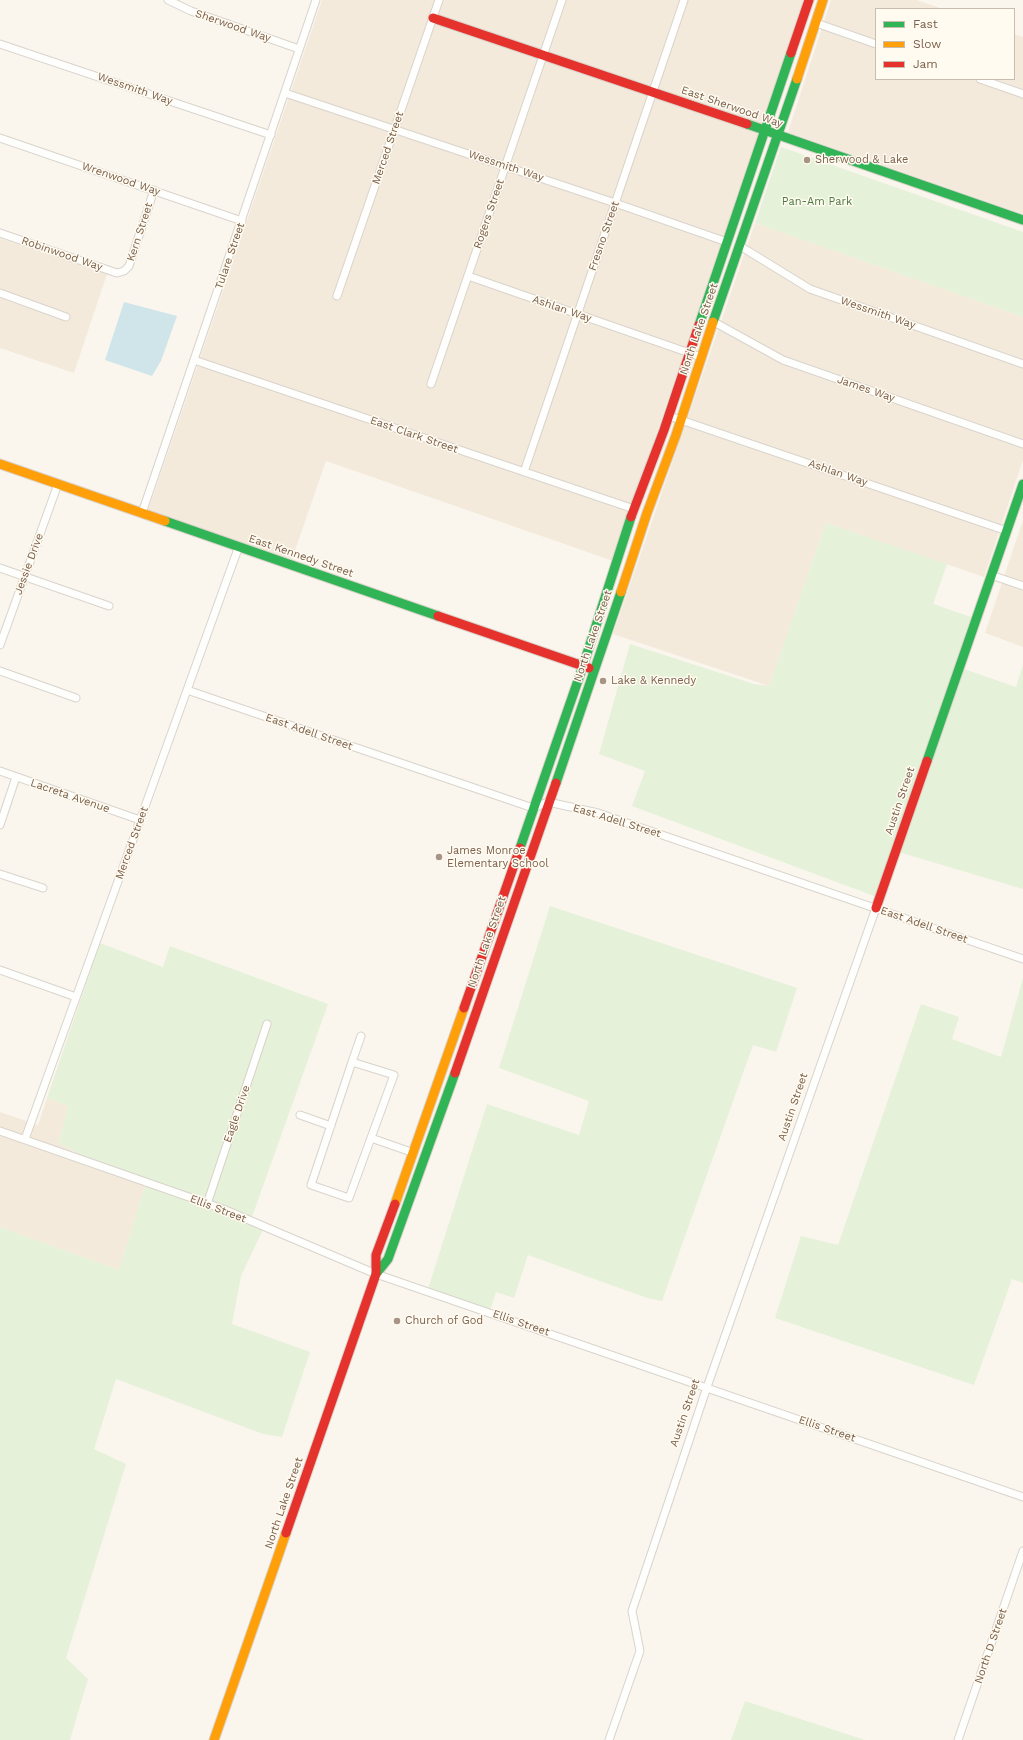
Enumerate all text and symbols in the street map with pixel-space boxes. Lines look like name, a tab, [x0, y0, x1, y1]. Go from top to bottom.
street label: Sherwood Way	[193, 7, 273, 45]
legend	[875, 8, 1015, 80]
text: Fast	[913, 17, 938, 31]
text: Slow	[913, 37, 941, 51]
text: Jam	[913, 57, 938, 71]
street label: Wessmith Way	[96, 70, 174, 108]
street label: East Sherwood Way	[679, 83, 785, 131]
street label: Merced Street	[369, 110, 407, 186]
street label: Wessmith Way	[467, 148, 545, 184]
place label: Sherwood & Lake	[815, 153, 908, 167]
marker: Sherwood & Lake	[802, 155, 812, 165]
street label: Wrenwood Way	[80, 159, 162, 199]
street label: Rogers Street	[471, 177, 507, 251]
park label: Pan-Am Park	[782, 195, 852, 209]
street label: Fresno Street	[586, 199, 622, 273]
street label: Kern Street	[124, 201, 156, 263]
street label: Tulare Street	[212, 221, 248, 291]
street label: Robinwood Way	[20, 234, 104, 274]
street label: North Lake Street	[677, 281, 721, 377]
street label: Ashlan Way	[531, 293, 593, 325]
street label: Wessmith Way	[839, 294, 917, 332]
street label: James Way	[835, 373, 897, 405]
street label: East Clark Street	[368, 414, 460, 456]
street label: Ashlan Way	[807, 457, 869, 489]
street label: Jessie Drive	[12, 531, 46, 597]
street label: East Kennedy Street	[247, 532, 355, 580]
street label: North Lake Street	[571, 588, 615, 684]
place label: Lake & Kennedy	[611, 674, 696, 688]
marker: Lake & Kennedy	[598, 676, 608, 686]
street label: East Adell Street	[264, 711, 354, 753]
street label: Austin Street	[882, 765, 918, 837]
street label: Lacreta Avenue	[29, 776, 111, 816]
street label: East Adell Street	[571, 801, 663, 841]
street label: Merced Street	[113, 805, 151, 881]
place label: James Monroe Elementary School	[447, 844, 549, 870]
marker: James Monroe Elementary School	[434, 852, 444, 862]
street label: North Lake Street	[465, 894, 509, 990]
street label: East Adell Street	[879, 904, 969, 946]
street label: Austin Street	[775, 1071, 811, 1143]
street label: Eagle Drive	[221, 1084, 253, 1144]
street label: Ellis Street	[188, 1192, 248, 1226]
street label: Ellis Street	[491, 1307, 551, 1339]
place label: Church of God	[405, 1314, 483, 1328]
marker: Church of God	[392, 1316, 402, 1326]
street label: Austin Street	[667, 1377, 703, 1449]
street label: Ellis Street	[797, 1413, 857, 1445]
street label: North Lake Street	[262, 1455, 306, 1551]
street label: North D Street	[972, 1607, 1010, 1685]

